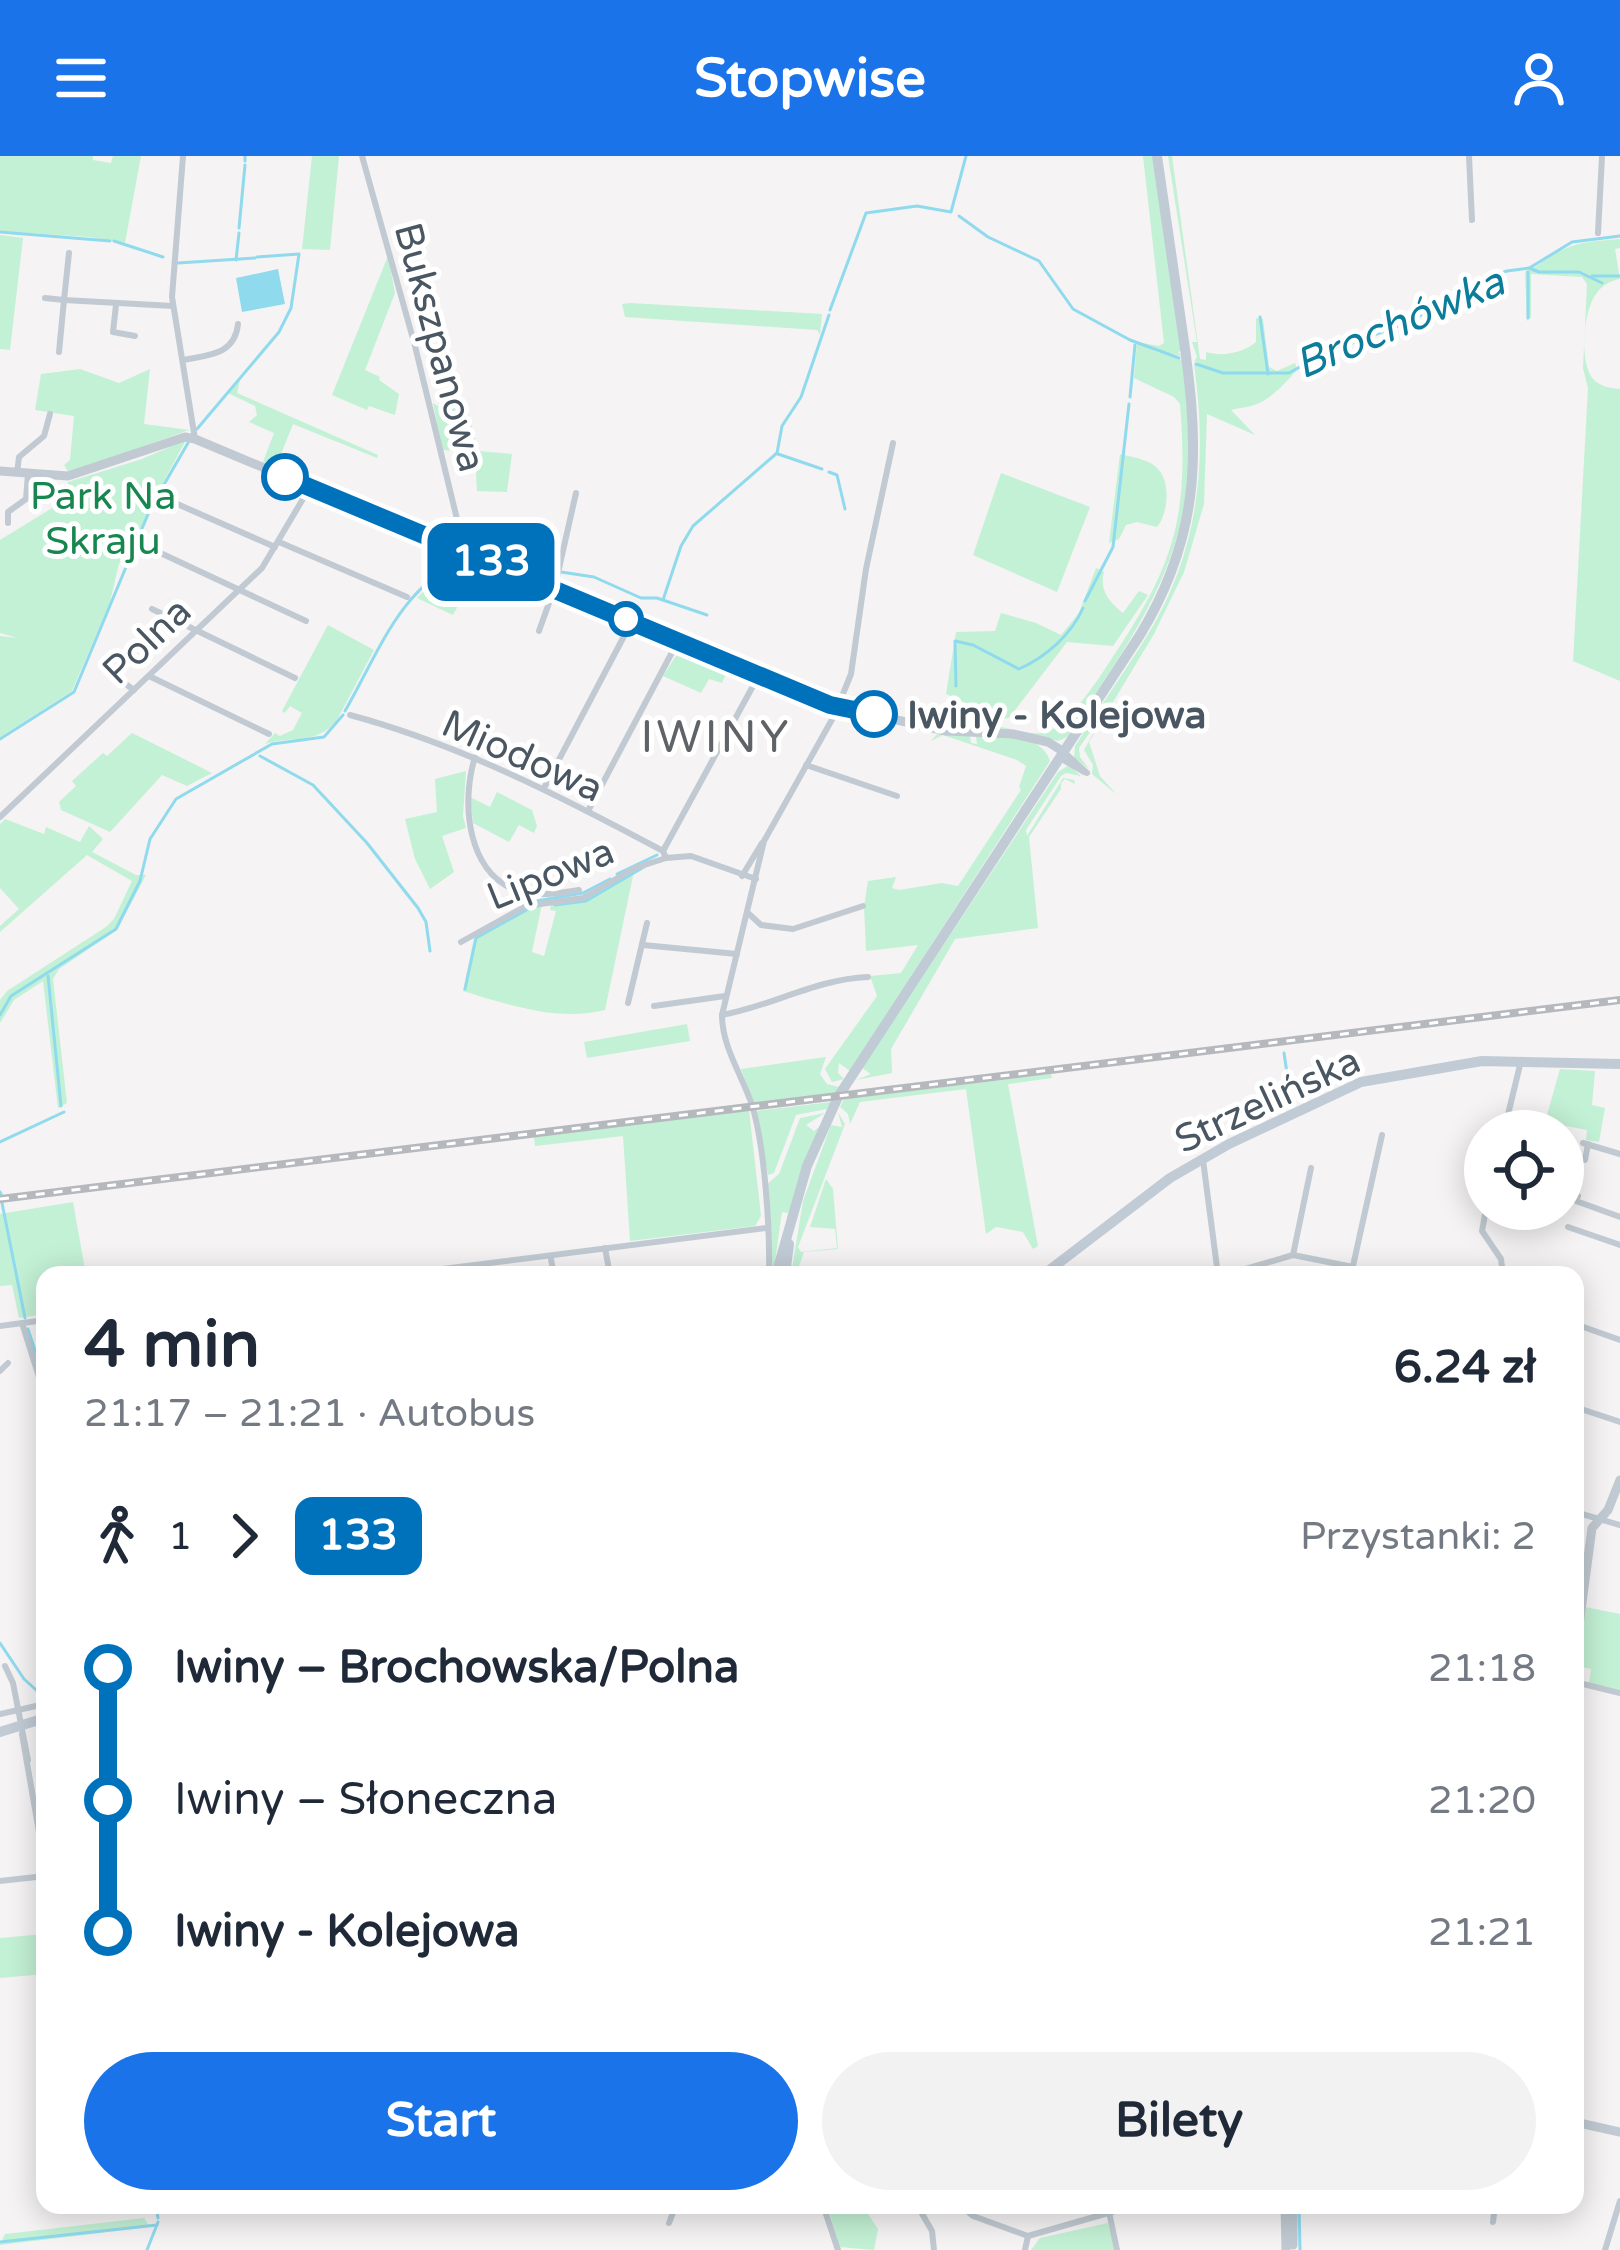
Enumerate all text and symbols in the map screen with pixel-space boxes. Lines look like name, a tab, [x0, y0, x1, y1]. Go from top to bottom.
icon: menu	[48, 45, 114, 111]
icon: person	[1506, 45, 1572, 111]
text: Stopwise	[694, 46, 926, 111]
street label: Bukszpanowa	[384, 218, 495, 477]
water label: Brochówka	[1287, 256, 1513, 390]
unlabelled marker	[263, 455, 307, 499]
park label: Park Na Skraju	[30, 473, 176, 565]
line badge: 133	[422, 523, 560, 601]
text: 133	[451, 536, 531, 587]
street label: Polna	[93, 588, 201, 694]
unlabelled marker	[610, 603, 642, 635]
marker: Iwiny - Kolejowa	[852, 692, 896, 736]
place label: Iwiny - Kolejowa	[907, 692, 1206, 739]
street label: Miodowa	[435, 700, 610, 813]
district label: IWINY	[640, 711, 792, 765]
street label: Lipowa	[480, 828, 621, 921]
street label: Strzelińska	[1167, 1037, 1368, 1164]
map controls	[1464, 1110, 1584, 1230]
button: locate	[1464, 1110, 1584, 1230]
text: 4 min	[84, 1305, 260, 1385]
text: 6.24 zł	[1394, 1341, 1536, 1395]
text: 21:17 – 21:21 · Autobus	[84, 1390, 535, 1437]
icon: walk	[84, 1503, 150, 1569]
icon: forward	[211, 1503, 277, 1569]
text: 133	[319, 1510, 398, 1561]
text: 1	[168, 1513, 193, 1560]
text: Przystanki: 2	[1300, 1513, 1536, 1560]
text: Iwiny – Brochowska/Polna	[174, 1641, 739, 1695]
text: 21:18	[1428, 1645, 1536, 1692]
text: Iwiny – Słoneczna	[174, 1773, 557, 1827]
text: 21:20	[1428, 1777, 1536, 1824]
text: Iwiny - Kolejowa	[174, 1905, 520, 1959]
text: 21:21	[1428, 1909, 1536, 1956]
button: Start	[84, 2052, 798, 2190]
button: Bilety	[822, 2052, 1536, 2190]

